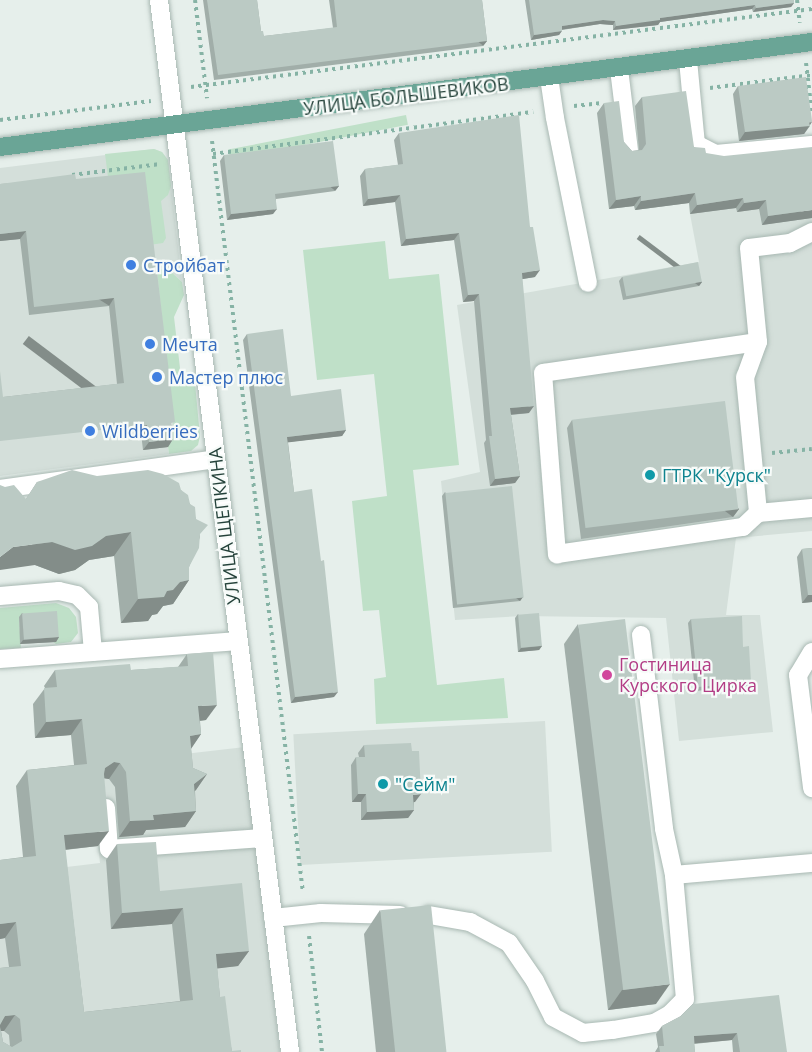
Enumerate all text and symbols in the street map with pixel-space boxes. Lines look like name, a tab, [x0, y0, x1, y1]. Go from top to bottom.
street label: УЛИЦА БОЛЬШЕВИКОВ	[302, 73, 510, 119]
place label: Стройбат	[143, 254, 225, 276]
marker: Стройбат	[124, 258, 138, 272]
place label: Мечта	[162, 333, 218, 355]
marker: Мечта	[143, 337, 157, 351]
place label: Мастер плюс	[169, 366, 283, 388]
marker: Мастер плюс	[150, 370, 164, 384]
place label: Wildberries	[102, 420, 198, 442]
marker: Wildberries	[83, 424, 97, 438]
street label: УЛИЦА ЩЕПКИНА	[204, 446, 244, 606]
place label: ГТРК "Курск"	[662, 464, 771, 486]
marker: ГТРК "Курск"	[643, 468, 657, 482]
place label: Гостиница Курского Цирка	[619, 654, 757, 696]
marker: Гостиница Курского Цирка	[600, 668, 614, 682]
place label: "Сейм"	[395, 773, 455, 795]
marker: "Сейм"	[376, 777, 390, 791]

